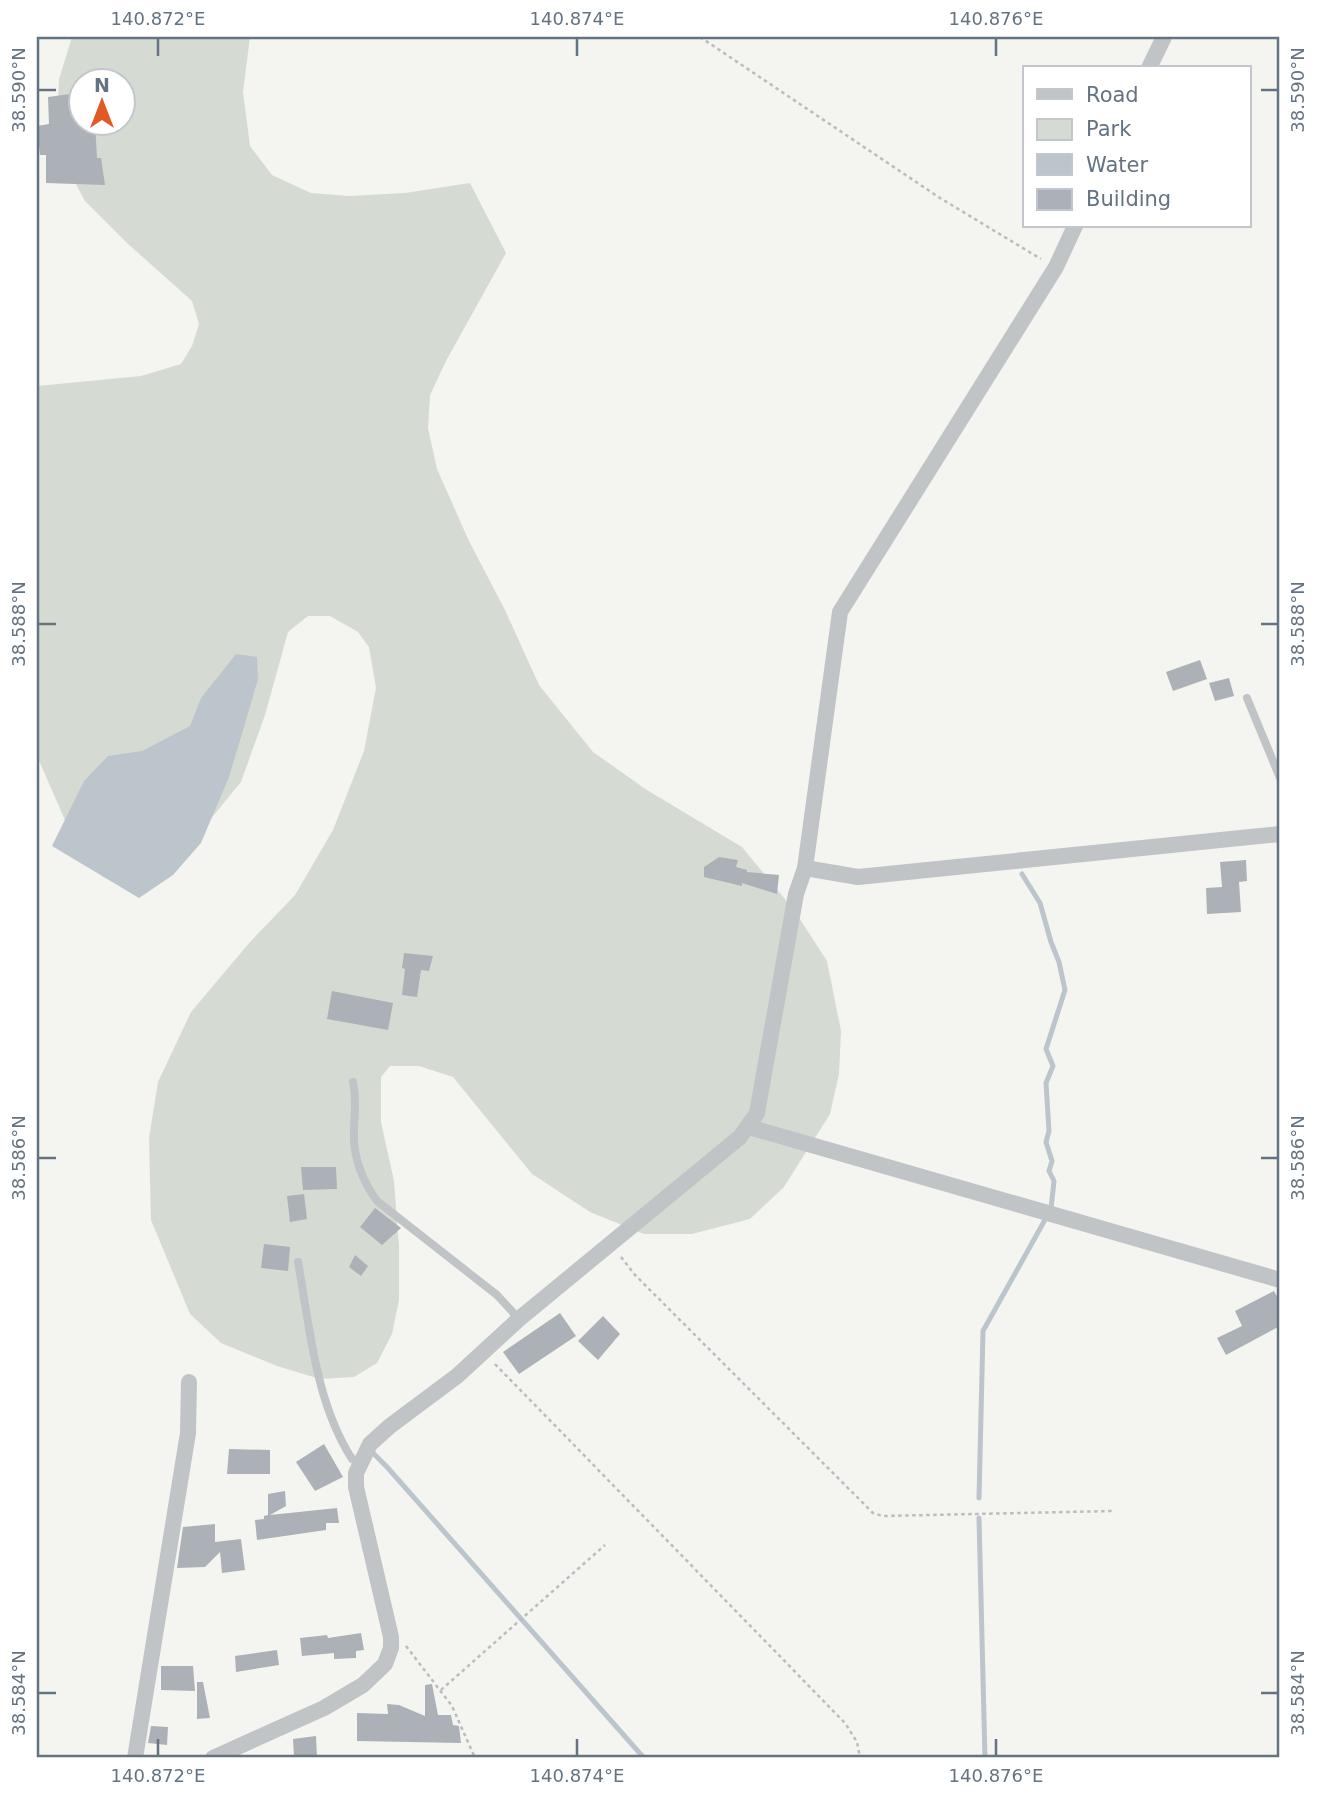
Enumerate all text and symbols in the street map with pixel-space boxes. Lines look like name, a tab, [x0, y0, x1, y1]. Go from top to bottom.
text: 140.872°E	[111, 8, 205, 29]
text: 140.874°E	[530, 8, 624, 29]
text: 140.876°E	[949, 8, 1043, 29]
text: 38.590°N	[8, 47, 29, 133]
text: 38.590°N	[1287, 47, 1308, 133]
north arrow	[66, 66, 136, 136]
legend	[1023, 66, 1250, 228]
text: N	[94, 74, 110, 96]
text: Road	[1086, 83, 1139, 107]
text: Park	[1086, 117, 1132, 141]
text: Water	[1086, 153, 1148, 177]
text: Building	[1086, 187, 1171, 211]
text: 38.588°N	[8, 581, 29, 667]
text: 38.588°N	[1287, 581, 1308, 667]
text: 38.586°N	[8, 1115, 29, 1201]
text: 38.586°N	[1287, 1115, 1308, 1201]
text: 38.584°N	[8, 1650, 29, 1736]
text: 38.584°N	[1287, 1650, 1308, 1736]
text: 140.872°E	[111, 1765, 205, 1786]
text: 140.874°E	[530, 1765, 624, 1786]
text: 140.876°E	[949, 1765, 1043, 1786]

